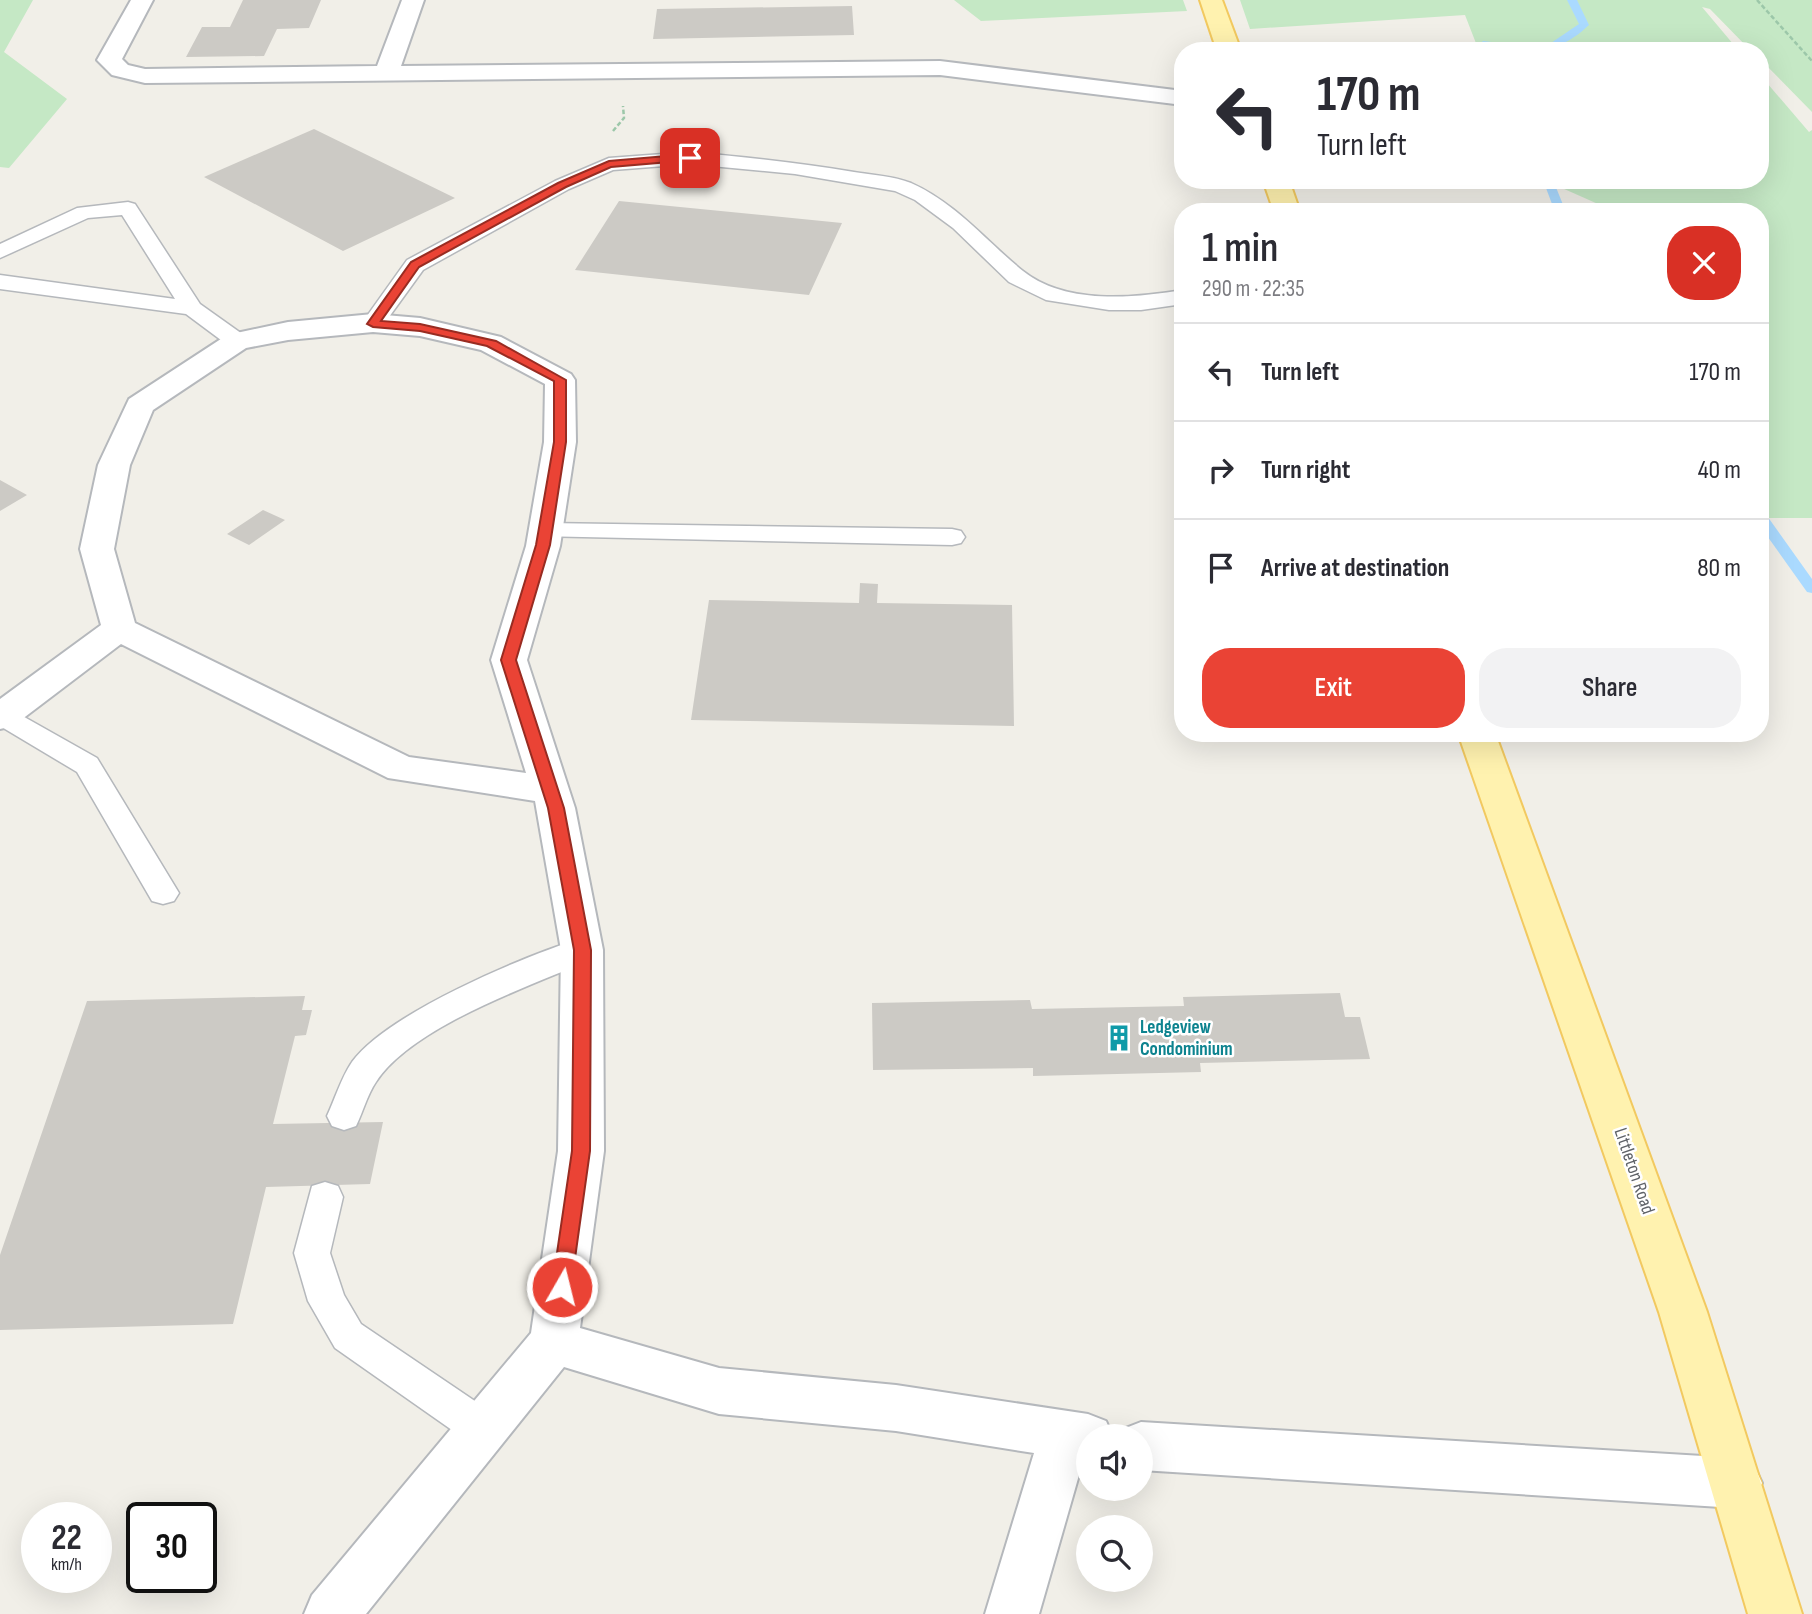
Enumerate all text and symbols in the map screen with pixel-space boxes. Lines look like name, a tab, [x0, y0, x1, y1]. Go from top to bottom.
text: 170 m	[1317, 66, 1421, 125]
icon: left	[1202, 70, 1293, 161]
text: Turn left	[1317, 126, 1407, 165]
pin	[660, 128, 720, 188]
icon: arrive	[671, 139, 709, 177]
text: 1 min	[1202, 223, 1278, 274]
button: close	[1667, 226, 1741, 300]
text: 290 m · 22:35	[1202, 275, 1304, 303]
icon: left	[1202, 353, 1240, 391]
text: Turn left	[1261, 357, 1339, 388]
text: 170 m	[1689, 357, 1741, 388]
icon: right	[1202, 451, 1240, 489]
text: Turn right	[1261, 455, 1350, 486]
text: 40 m	[1698, 455, 1741, 486]
icon: arrive	[1202, 549, 1240, 587]
text: Arrive at destination	[1261, 553, 1449, 584]
text: 80 m	[1697, 553, 1741, 584]
button: Exit	[1202, 648, 1465, 728]
button: Share	[1479, 648, 1741, 728]
place label: Ledgeview Condominium	[1140, 1016, 1233, 1061]
building icon: Ledgeview Condominium	[1104, 1023, 1134, 1053]
street label: Littleton Road	[1609, 1125, 1659, 1217]
position arrow	[525, 1250, 599, 1324]
map controls	[1076, 1424, 1153, 1592]
button: sound	[1076, 1424, 1153, 1501]
speed limit sign: 30	[126, 1502, 217, 1593]
button: search	[1076, 1515, 1153, 1592]
text: 22	[51, 1517, 82, 1560]
text: km/h	[51, 1554, 82, 1575]

